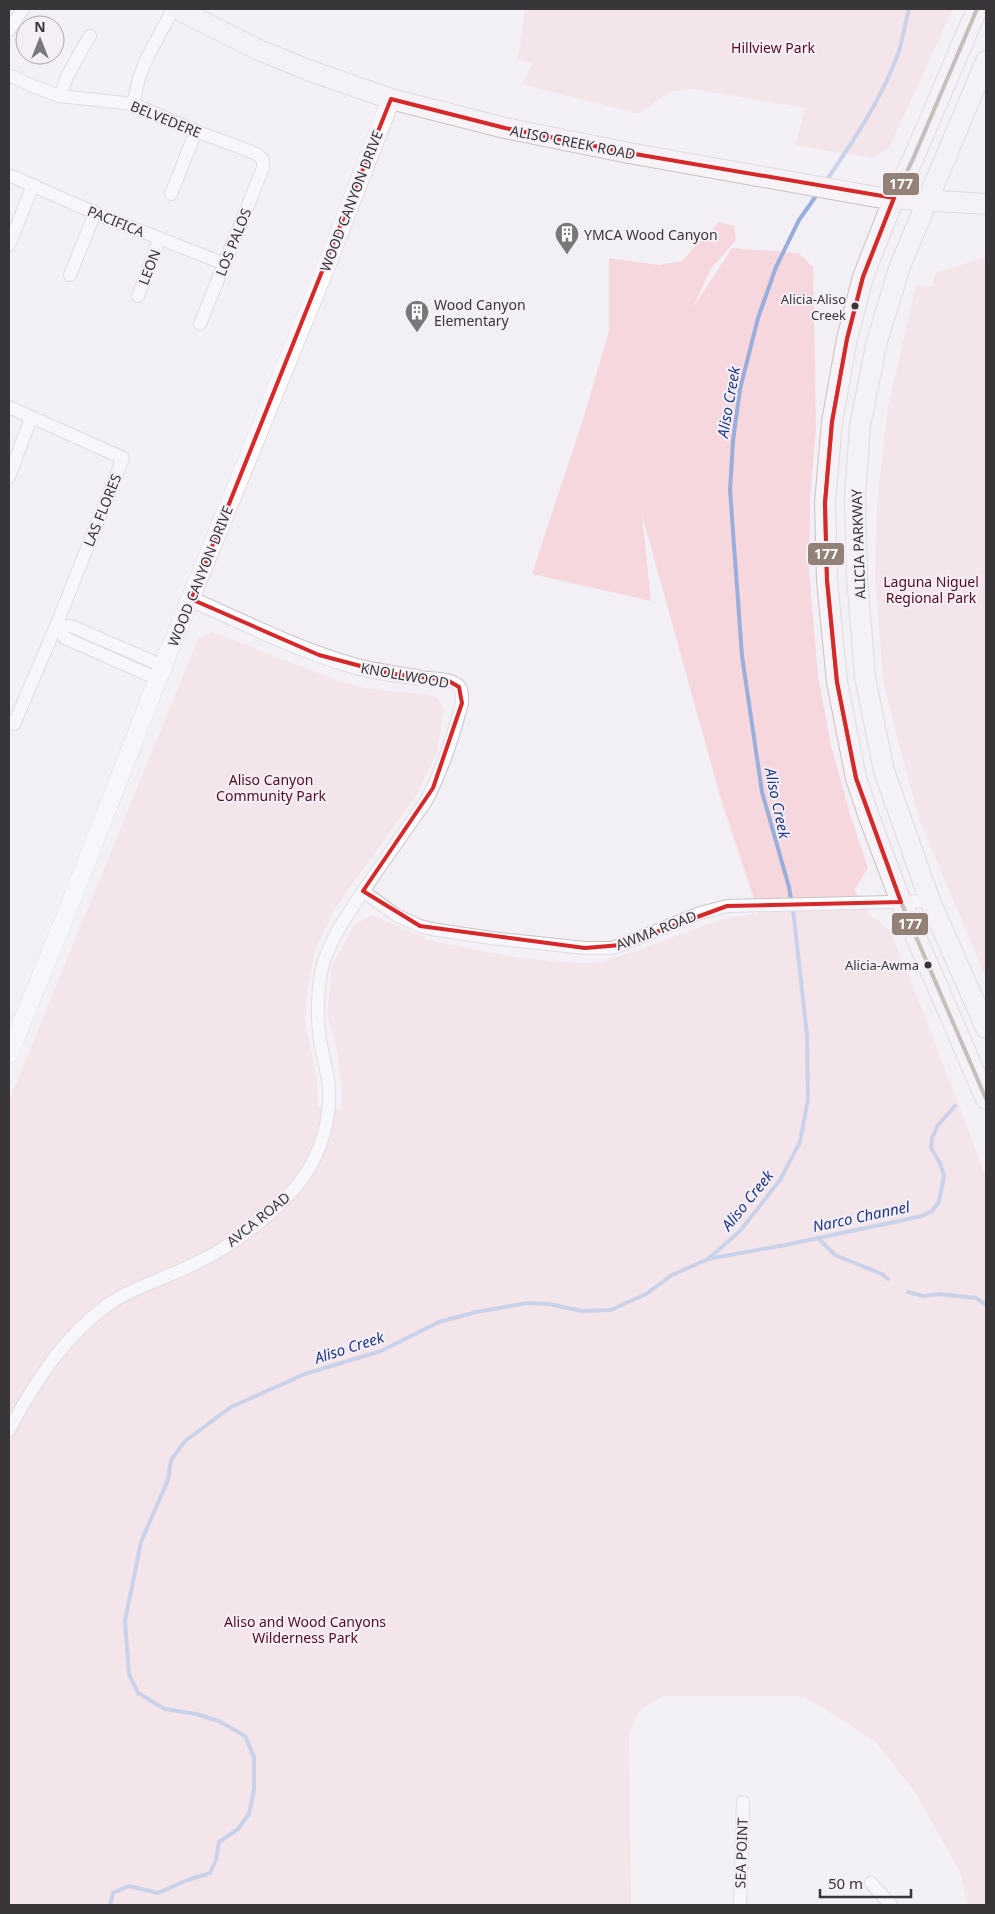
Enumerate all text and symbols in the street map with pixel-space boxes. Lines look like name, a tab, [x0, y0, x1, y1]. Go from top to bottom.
north arrow	[15, 15, 65, 65]
text: N	[34, 17, 46, 36]
park label: Hillview Park	[731, 38, 815, 57]
street label: BELVEDERE	[128, 96, 204, 142]
street label: ALISO CREEK ROAD	[509, 121, 637, 163]
street label: WOOD CANYON DRIVE	[315, 128, 387, 274]
line badge: 177	[882, 172, 920, 196]
text: 177	[889, 174, 913, 193]
street label: PACIFICA	[85, 201, 147, 241]
street label: LOS PALOS	[211, 205, 255, 279]
building icon: YMCA Wood Canyon	[554, 221, 580, 255]
place label: YMCA Wood Canyon	[584, 225, 718, 244]
street label: LEON	[134, 246, 164, 288]
place label: Alicia-Aliso Creek	[781, 290, 846, 324]
place label: Wood Canyon Elementary	[434, 295, 526, 330]
building icon: Wood Canyon Elementary	[404, 299, 430, 333]
marker: Alicia-Aliso Creek	[850, 301, 860, 311]
water label: Aliso Creek	[712, 364, 744, 440]
street label: LAS FLORES	[79, 470, 125, 549]
street label: ALICIA PARKWAY	[847, 489, 869, 599]
street label: WOOD CANYON DRIVE	[163, 503, 237, 649]
line badge: 177	[807, 542, 845, 566]
text: 177	[814, 544, 838, 563]
park label: Laguna Niguel Regional Park	[883, 572, 979, 607]
street label: KNOLLWOOD	[359, 658, 451, 692]
water label: Aliso Creek	[761, 765, 795, 841]
park label: Aliso Canyon Community Park	[216, 770, 326, 805]
street label: AWMA ROAD	[613, 906, 699, 954]
line badge: 177	[891, 912, 929, 936]
text: 177	[898, 914, 922, 933]
place label: Alicia-Awma	[845, 956, 919, 974]
marker: Alicia-Awma	[923, 960, 933, 970]
water label: Aliso Creek	[716, 1165, 778, 1235]
street label: AVCA ROAD	[222, 1188, 294, 1250]
water label: Narco Channel	[811, 1196, 912, 1236]
water label: Aliso Creek	[311, 1326, 387, 1368]
park label: Aliso and Wood Canyons Wilderness Park	[224, 1612, 386, 1647]
street label: SEA POINT	[730, 1817, 752, 1889]
scale bar	[820, 1866, 911, 1898]
text: 50 m	[828, 1873, 863, 1893]

